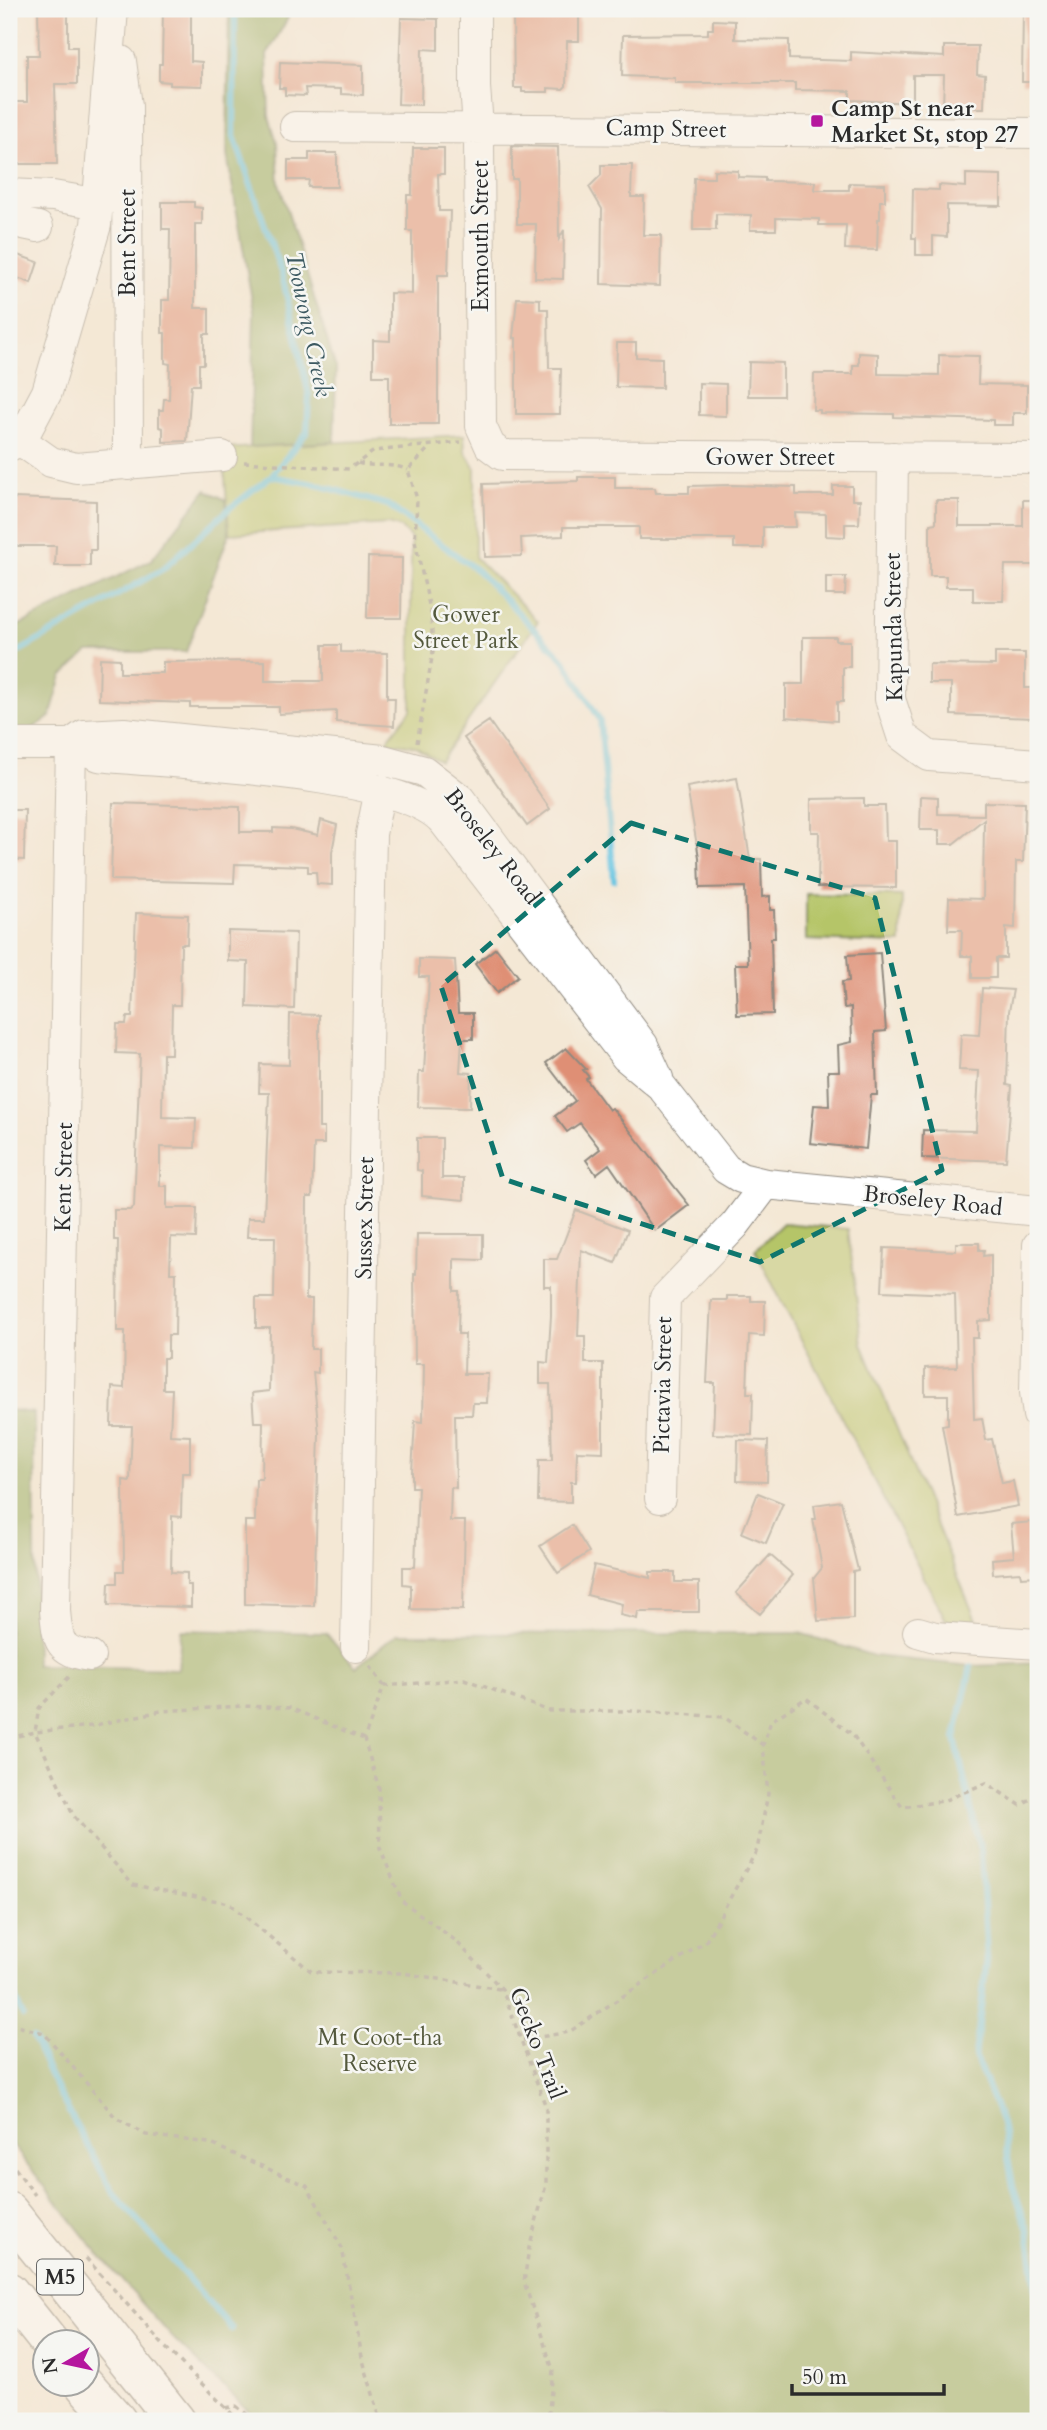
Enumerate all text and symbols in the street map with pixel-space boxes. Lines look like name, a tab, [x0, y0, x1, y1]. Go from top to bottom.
place label: Camp St near Market St, stop 27	[831, 93, 1019, 150]
street label: Camp Street	[605, 112, 727, 145]
marker: Camp St near Market St, stop 27	[809, 113, 825, 129]
street label: Exmouth Street	[465, 160, 496, 312]
street label: Bent Street	[112, 189, 143, 297]
water label: Toowong Creek	[277, 248, 340, 400]
street label: Gower Street	[705, 442, 835, 473]
street label: Kapunda Street	[877, 552, 910, 702]
park label: Gower Street Park	[413, 599, 520, 656]
street label: Broseley Road	[437, 782, 548, 912]
street label: Kent Street	[47, 1122, 80, 1232]
street label: Sussex Street	[348, 1156, 381, 1280]
street label: Broseley Road	[862, 1178, 1005, 1223]
street label: Pictavia Street	[646, 1316, 679, 1454]
street label: Gecko Trail	[502, 1983, 573, 2104]
park label: Mt Coot-tha Reserve	[318, 2022, 443, 2079]
road number: M5	[37, 2260, 83, 2294]
north arrow	[32, 2328, 102, 2398]
scale bar	[792, 2353, 944, 2397]
text: N	[36, 2355, 64, 2376]
text: 50 m	[802, 2363, 847, 2392]

